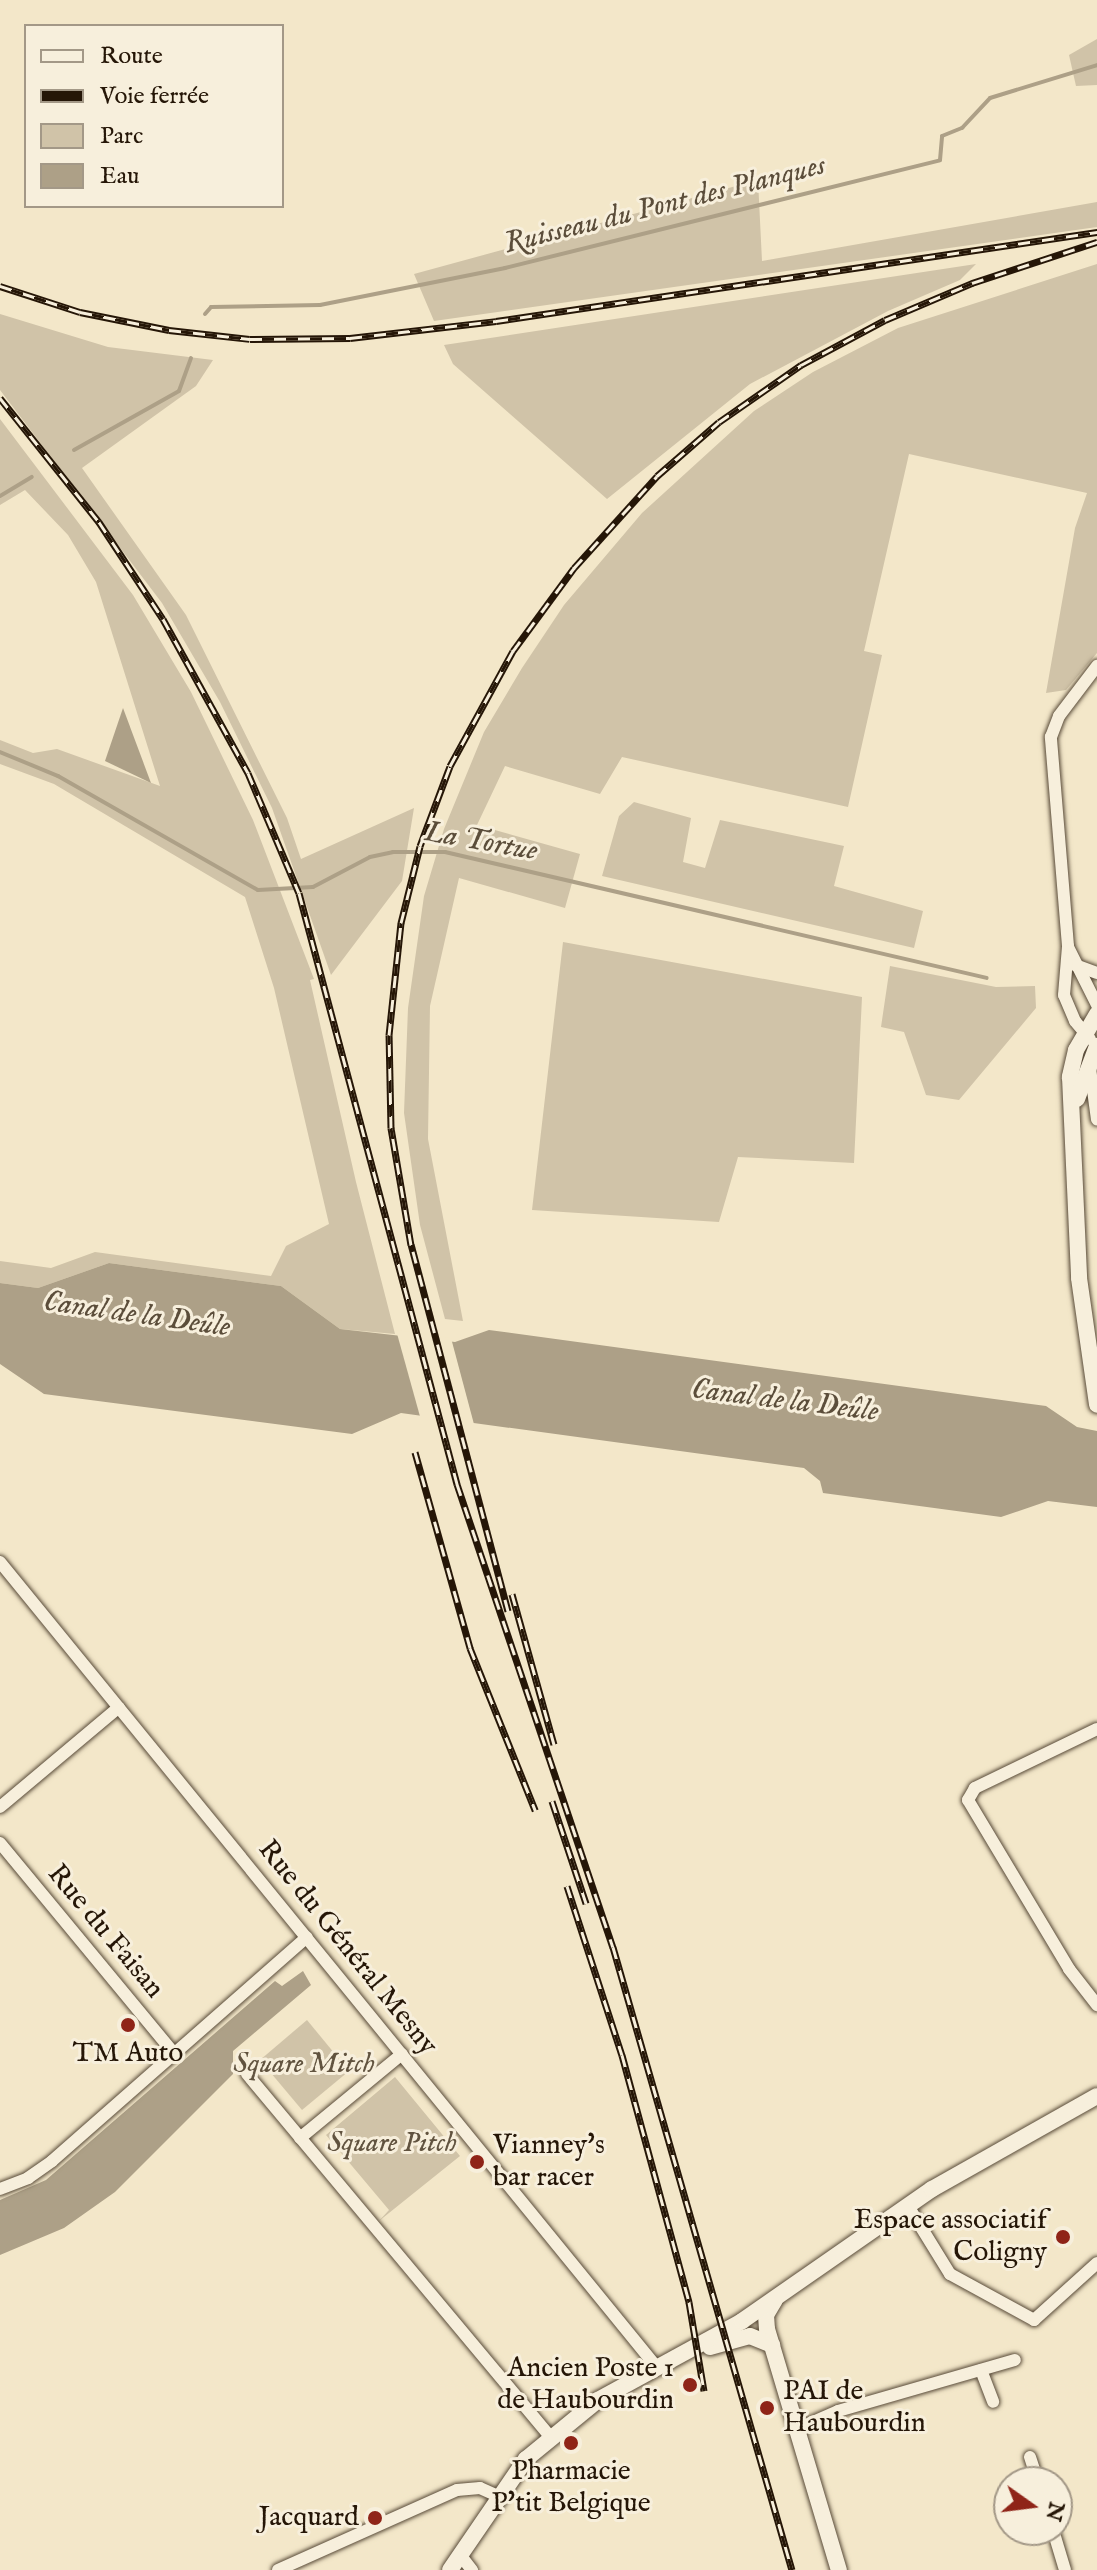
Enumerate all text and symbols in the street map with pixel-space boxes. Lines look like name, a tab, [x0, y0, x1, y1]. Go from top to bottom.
legend	[24, 24, 284, 208]
text: Route	[100, 41, 163, 72]
text: Voie ferrée	[100, 81, 209, 112]
text: Parc	[100, 121, 143, 152]
water label: Ruisseau du Pont des Planques	[501, 148, 829, 262]
text: Eau	[100, 161, 139, 192]
water label: La Tortue	[422, 814, 540, 870]
water label: Canal de la Deûle	[41, 1284, 233, 1346]
water label: Canal de la Deûle	[690, 1372, 880, 1430]
street label: Rue du Général Mesny	[250, 1834, 444, 2062]
street label: Rue du Faisan	[39, 1858, 171, 2006]
marker: TM Auto	[119, 2016, 137, 2034]
place label: TM Auto	[73, 2037, 183, 2071]
park label: Square Mitch	[233, 2048, 375, 2082]
park label: Square Pitch	[327, 2127, 457, 2161]
place label: Vianney's bar racer	[493, 2129, 605, 2195]
marker: Vianney's bar racer	[468, 2153, 486, 2171]
place label: Espace associatif Coligny	[854, 2204, 1047, 2270]
marker: Espace associatif Coligny	[1054, 2228, 1072, 2246]
place label: Ancien Poste 1 de Haubourdin	[497, 2352, 674, 2418]
place label: PAI de Haubourdin	[783, 2375, 926, 2441]
marker: Ancien Poste 1 de Haubourdin	[681, 2376, 699, 2394]
marker: PAI de Haubourdin	[758, 2399, 776, 2417]
marker: Pharmacie P'tit Belgique	[562, 2434, 580, 2452]
place label: Pharmacie P'tit Belgique	[491, 2455, 651, 2521]
north arrow	[993, 2466, 1073, 2546]
text: N	[1038, 2499, 1070, 2524]
place label: Jacquard	[259, 2501, 359, 2535]
marker: Jacquard	[366, 2509, 384, 2527]

